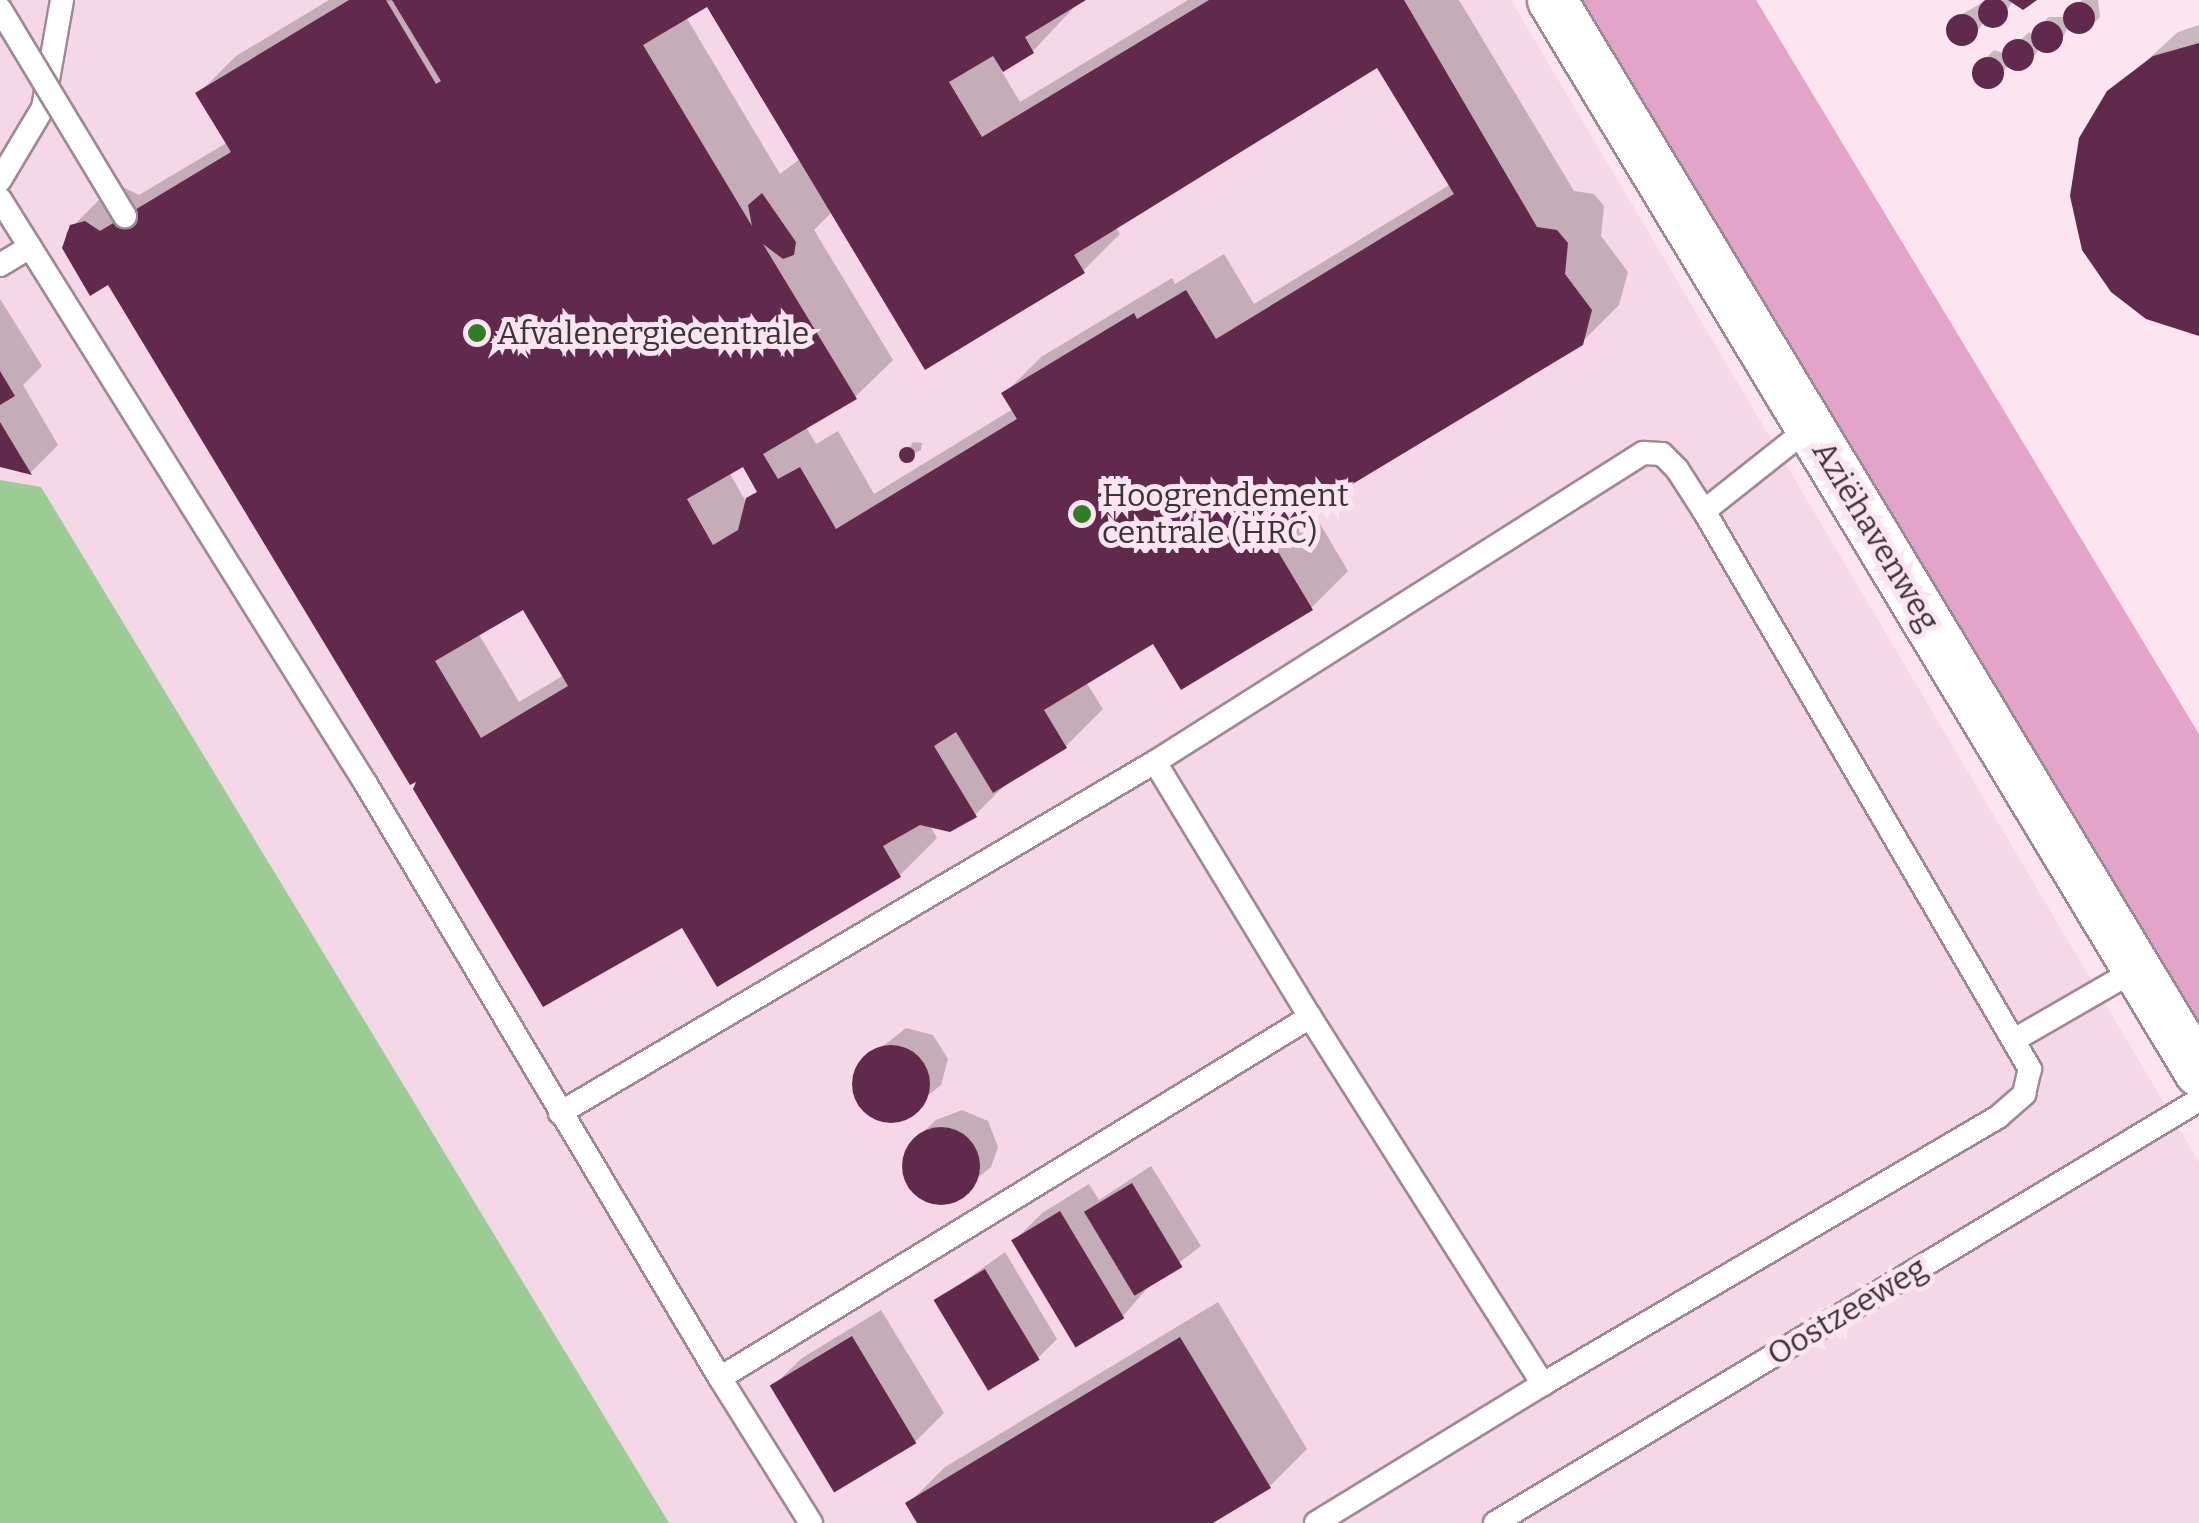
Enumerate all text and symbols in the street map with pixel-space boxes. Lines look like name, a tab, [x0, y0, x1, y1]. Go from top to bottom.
place label: Afvalenergiecentrale	[497, 314, 809, 352]
marker: Afvalenergiecentrale	[466, 322, 488, 344]
street label: Aziëhavenweg	[1804, 434, 1948, 638]
place label: Hoogrendement centrale (HRC)	[1102, 477, 1349, 552]
marker: Hoogrendement centrale (HRC)	[1071, 503, 1093, 525]
street label: Oostzeeweg	[1760, 1248, 1934, 1374]

